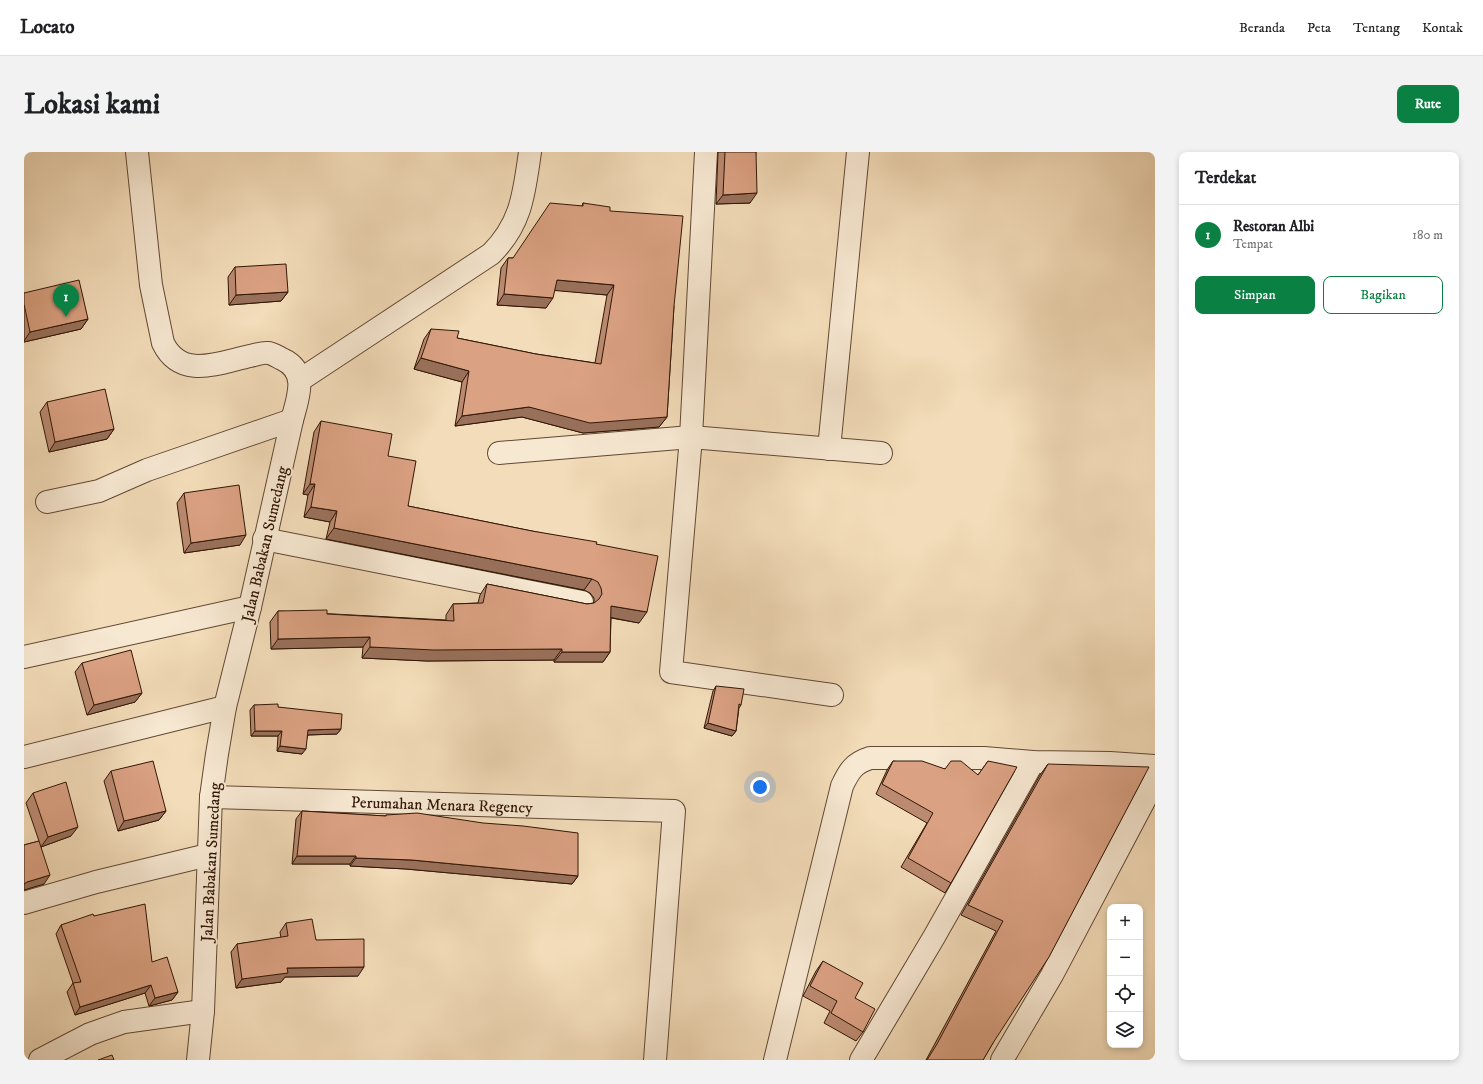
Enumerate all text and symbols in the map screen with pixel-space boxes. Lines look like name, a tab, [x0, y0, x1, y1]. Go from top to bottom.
text: Locato	[20, 16, 75, 39]
text: Beranda	[1239, 19, 1285, 37]
text: Peta	[1307, 19, 1331, 37]
text: Tentang	[1353, 19, 1400, 37]
text: Kontak	[1422, 19, 1463, 37]
button: Rute	[1397, 85, 1459, 123]
text: Lokasi kami	[24, 87, 160, 122]
text: Terdekat	[1195, 167, 1256, 189]
text: Restoran Albi	[1233, 217, 1314, 236]
text: 1	[1206, 227, 1210, 243]
text: 180 m	[1412, 227, 1443, 243]
text: Tempat	[1233, 236, 1273, 252]
button: Simpan	[1195, 276, 1315, 314]
button: Bagikan	[1323, 276, 1443, 314]
pin: 1	[53, 284, 79, 317]
street label: Jalan Babakan Sumedang	[237, 464, 293, 626]
your location	[750, 777, 770, 797]
street label: Jalan Babakan Sumedang	[197, 782, 225, 944]
street label: Perumahan Menara Regency	[351, 792, 534, 818]
map controls	[1107, 904, 1143, 1048]
button: +	[1107, 904, 1143, 940]
button: −	[1107, 940, 1143, 976]
button: locate	[1107, 976, 1143, 1012]
button: layers	[1107, 1012, 1143, 1048]

